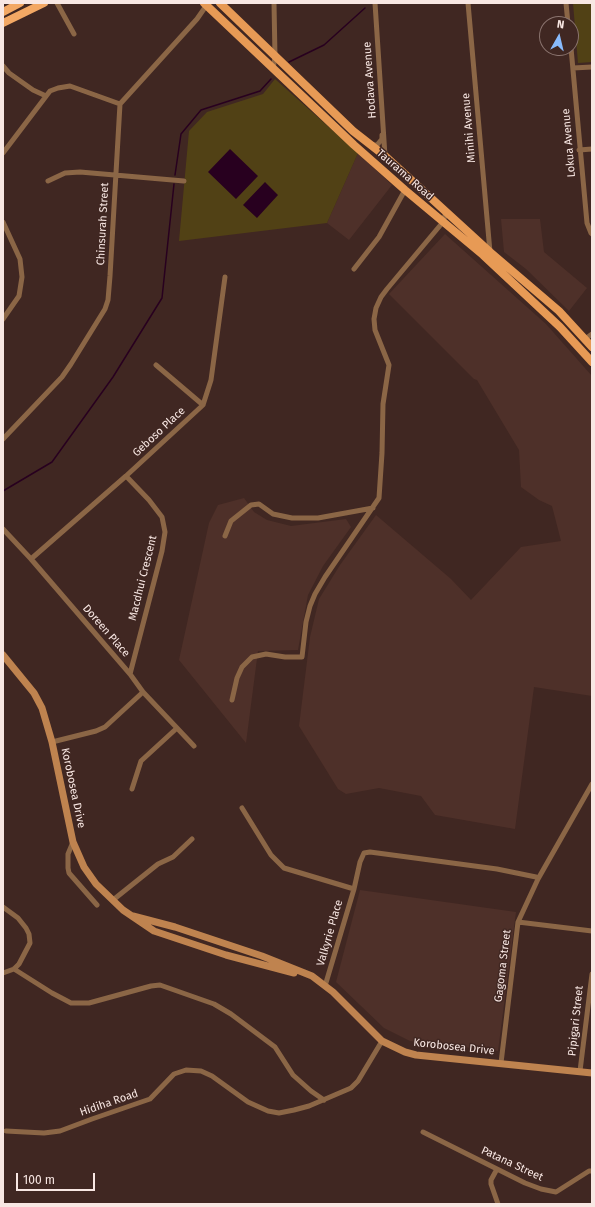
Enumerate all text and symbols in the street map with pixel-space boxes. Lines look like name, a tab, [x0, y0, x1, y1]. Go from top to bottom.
north arrow	[539, 16, 579, 56]
text: N	[556, 18, 565, 32]
street label: Hodava Avenue	[361, 41, 379, 119]
street label: Minihi Avenue	[459, 92, 479, 164]
street label: Lokua Avenue	[559, 108, 579, 178]
street label: Taurama Road	[374, 147, 436, 203]
street label: Chinsurah Street	[94, 182, 112, 266]
street label: Geboso Place	[130, 404, 188, 460]
street label: Macdhui Crescent	[126, 534, 160, 622]
street label: Doreen Place	[80, 602, 132, 660]
street label: Korobosea Drive	[58, 747, 88, 829]
street label: Valkyrie Place	[314, 898, 346, 968]
street label: Gagoma Street	[492, 929, 514, 1003]
street label: Pipigari Street	[566, 985, 586, 1057]
street label: Korobosea Drive	[413, 1036, 495, 1058]
street label: Hidiha Road	[78, 1087, 140, 1119]
street label: Patana Street	[479, 1144, 545, 1184]
scale bar	[18, 1165, 97, 1191]
text: 100 m	[23, 1173, 55, 1187]

